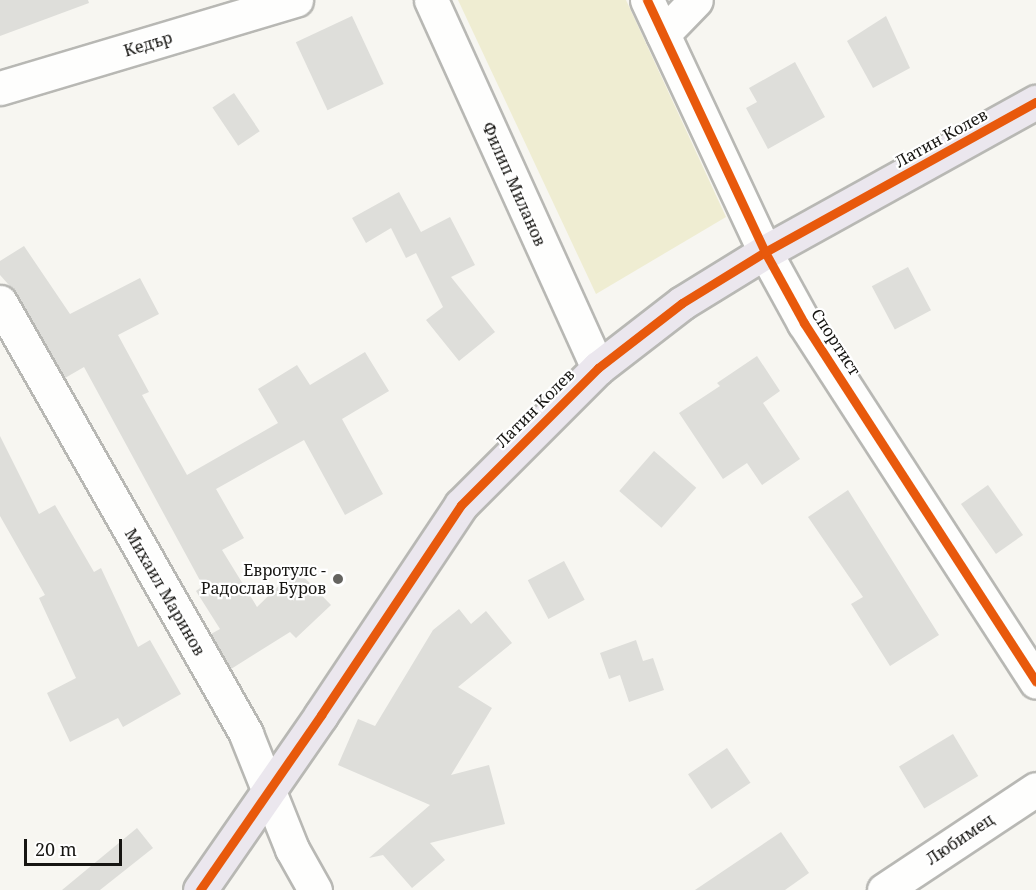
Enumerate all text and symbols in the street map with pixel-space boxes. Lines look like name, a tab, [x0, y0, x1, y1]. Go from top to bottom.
street label: Кедър	[121, 28, 175, 60]
street label: Латин Колев	[891, 105, 991, 171]
street label: Филип Миланов	[478, 119, 550, 249]
street label: Спортист	[807, 305, 865, 379]
street label: Латин Колев	[492, 365, 578, 451]
street label: Михаил Маринов	[121, 525, 209, 659]
place label: Евротулс - Радослав Буров	[201, 560, 326, 598]
marker: Евротулс - Радослав Буров	[331, 572, 345, 586]
street label: Любимец	[923, 809, 997, 869]
scale bar	[27, 827, 124, 865]
text: 20 m	[35, 837, 77, 861]

